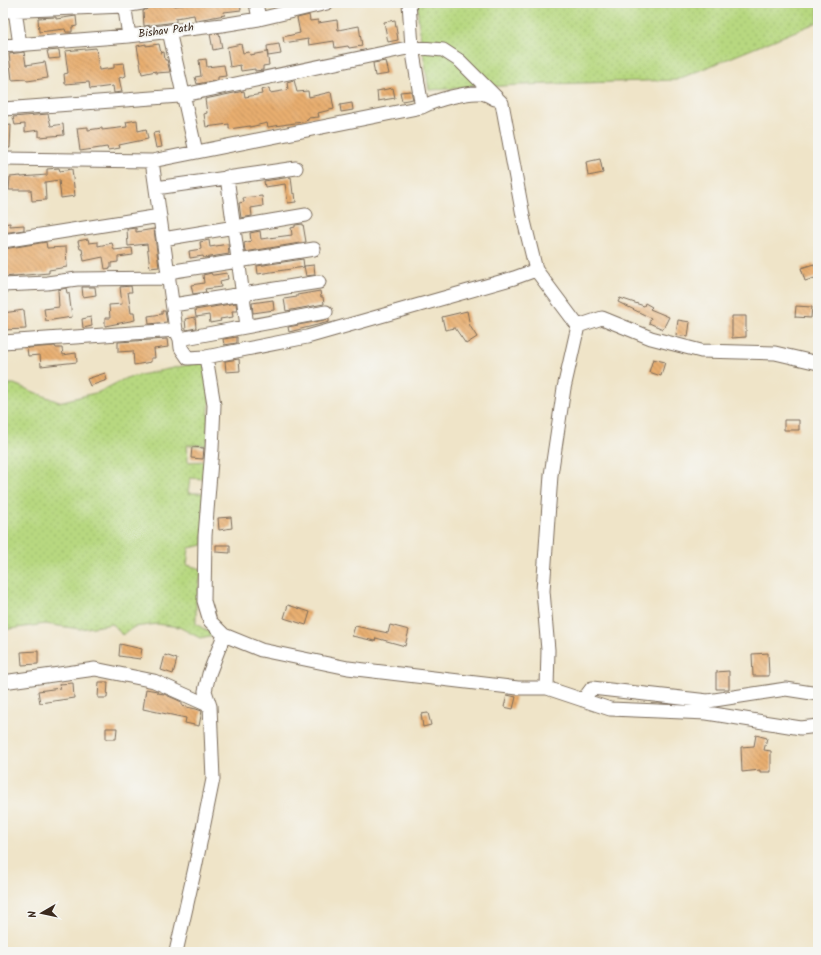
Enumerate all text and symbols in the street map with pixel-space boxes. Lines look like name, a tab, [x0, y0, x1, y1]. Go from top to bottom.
street label: Bishav Path	[137, 19, 195, 43]
north arrow	[22, 893, 62, 933]
text: N	[24, 910, 43, 919]

